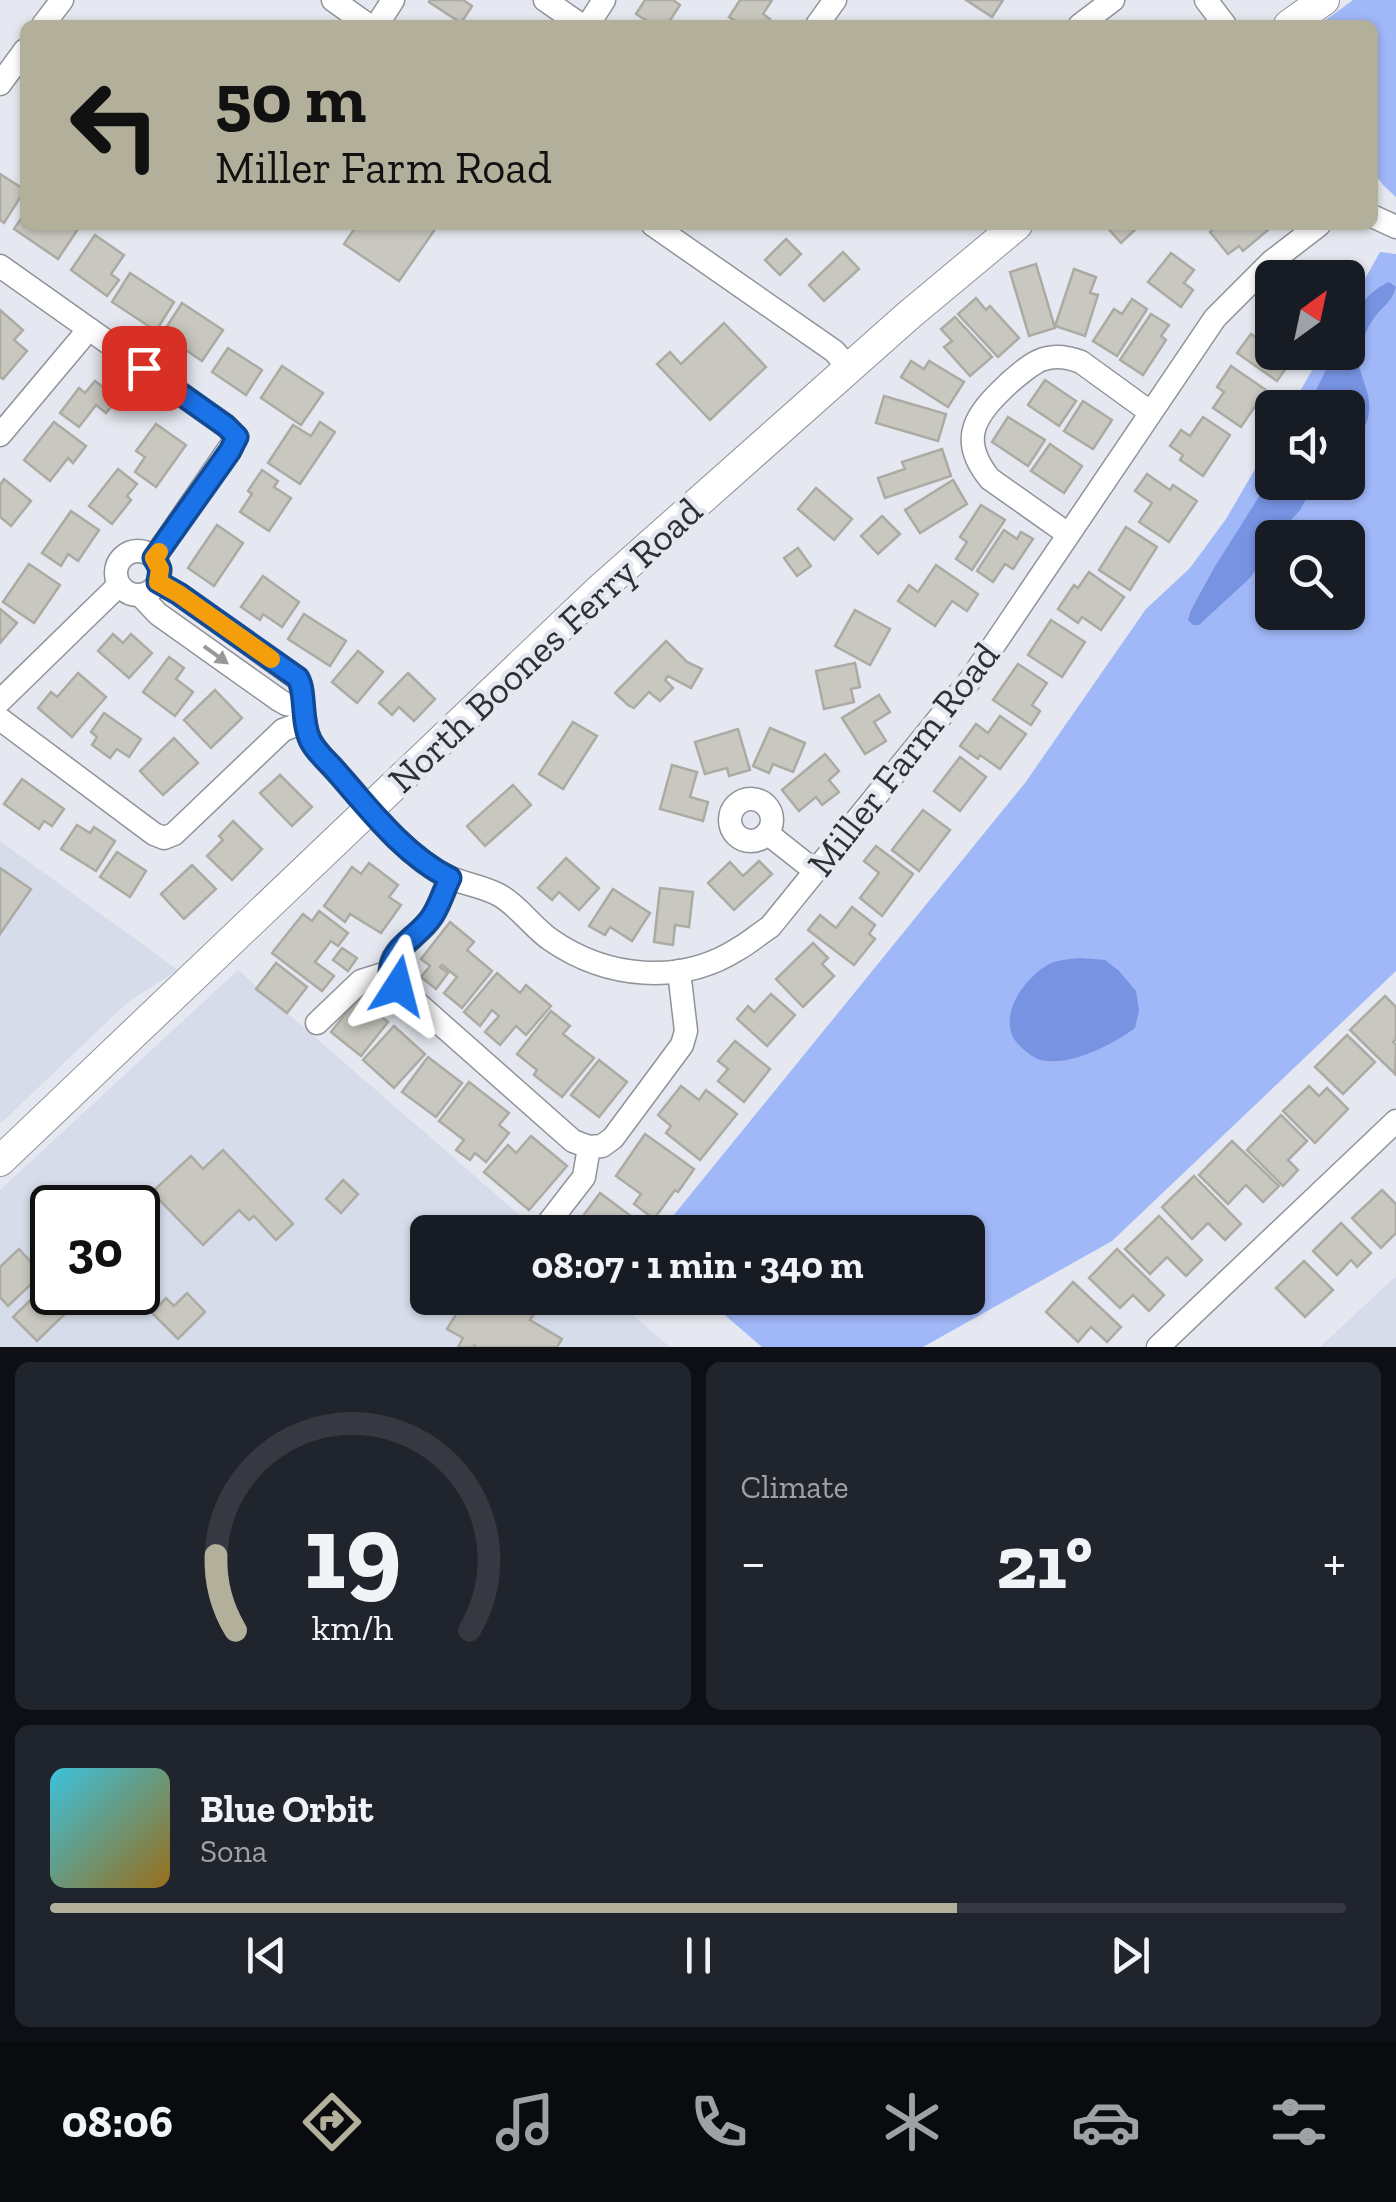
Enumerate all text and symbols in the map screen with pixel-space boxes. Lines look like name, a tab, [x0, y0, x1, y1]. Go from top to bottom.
text: 50 m	[215, 56, 366, 140]
icon: left	[50, 60, 180, 190]
text: Miller Farm Road	[215, 141, 552, 195]
north arrow	[1255, 260, 1365, 370]
map controls	[1255, 260, 1365, 630]
pin	[102, 326, 187, 411]
icon: arrive	[117, 341, 172, 396]
button: sound	[1255, 390, 1365, 500]
street label: North Boones Ferry Road	[379, 488, 712, 802]
button: search	[1255, 520, 1365, 630]
street label: Miller Farm Road	[797, 633, 1009, 885]
one-way arrow	[203, 645, 229, 664]
position arrow	[346, 934, 450, 1038]
speed limit sign: 30	[30, 1185, 160, 1315]
text: 08:07 · 1 min · 340 m	[531, 1242, 864, 1288]
text: Climate	[741, 1468, 849, 1506]
text: 19	[304, 1490, 402, 1615]
text: 21°	[996, 1517, 1093, 1607]
text: −	[741, 1529, 766, 1595]
text: +	[1323, 1529, 1346, 1595]
text: km/h	[312, 1606, 394, 1649]
text: Blue Orbit	[200, 1786, 373, 1832]
text: Sona	[200, 1832, 267, 1870]
icon: previous	[239, 1928, 294, 1983]
icon: pause	[671, 1928, 726, 1983]
icon: next	[1103, 1928, 1158, 1983]
icon: directions	[297, 2087, 367, 2157]
icon: music	[490, 2087, 560, 2157]
icon: phone	[684, 2087, 754, 2157]
icon: climate	[877, 2087, 947, 2157]
icon: car	[1071, 2087, 1141, 2157]
icon: filters	[1264, 2087, 1334, 2157]
text: 08:06	[62, 2095, 173, 2149]

